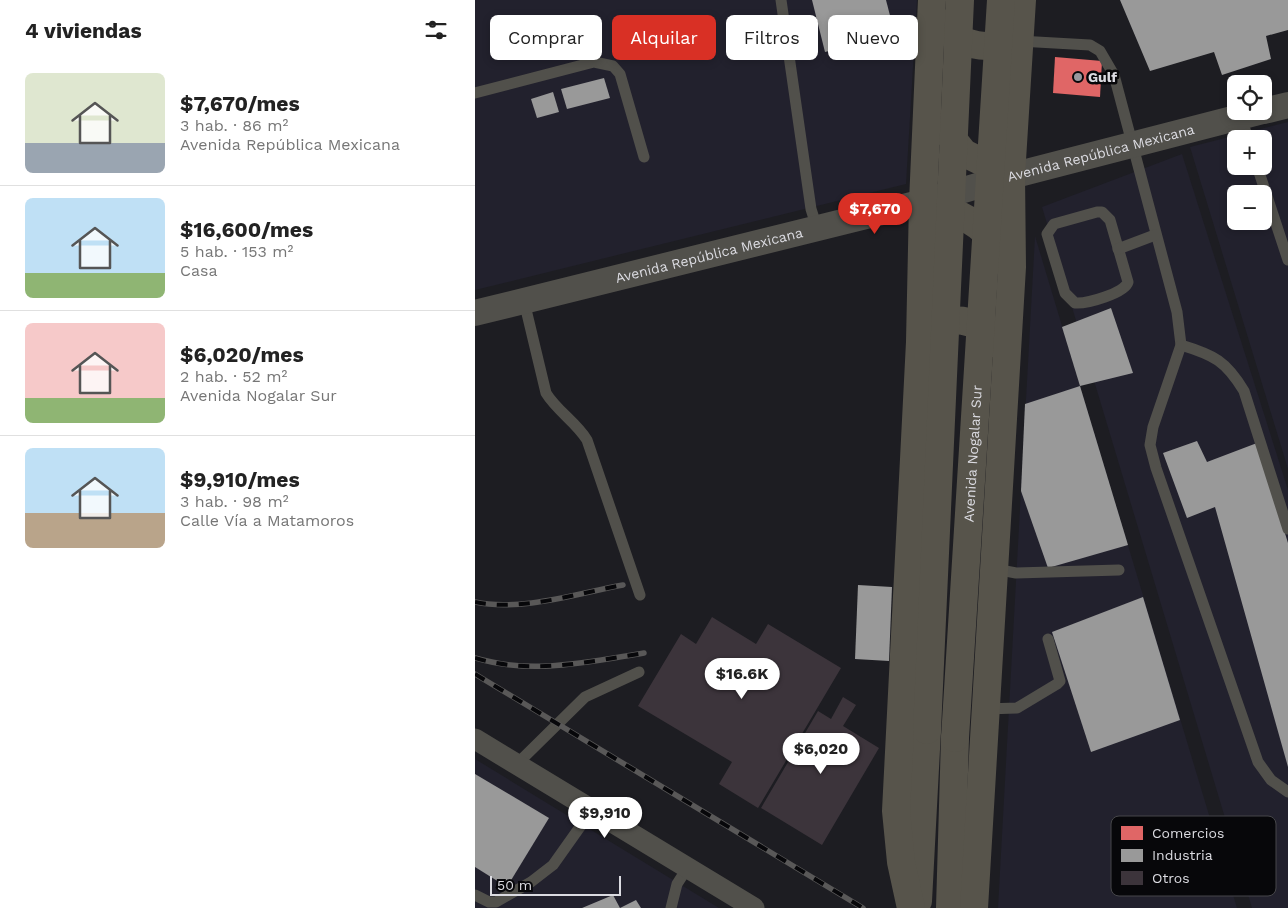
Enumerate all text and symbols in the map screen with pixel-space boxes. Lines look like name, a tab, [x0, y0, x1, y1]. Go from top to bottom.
chip: Comprar	[490, 15, 602, 60]
chip: Alquilar	[612, 15, 716, 60]
chip: Filtros	[726, 15, 818, 60]
chip: Nuevo	[828, 15, 918, 60]
icon: filters	[422, 16, 450, 44]
text: 4 viviendas	[25, 18, 142, 43]
place label: Gulf	[1088, 69, 1117, 85]
marker: Gulf	[1072, 71, 1084, 83]
map controls	[1227, 75, 1272, 230]
button: locate	[1227, 75, 1272, 120]
text: $7,670/mes	[180, 91, 300, 116]
icon: home	[65, 93, 125, 153]
text: 3 hab. · 86 m²	[180, 116, 288, 135]
street label: Avenida República Mexicana	[1006, 121, 1196, 185]
button: +	[1227, 130, 1272, 175]
text: Avenida República Mexicana	[180, 135, 400, 154]
button: −	[1227, 185, 1272, 230]
pin: $7,670	[834, 192, 916, 235]
text: $7,670	[849, 199, 901, 218]
text: $16,600/mes	[180, 217, 313, 242]
icon: home	[65, 218, 125, 278]
street label: Avenida República Mexicana	[614, 224, 804, 286]
text: 5 hab. · 153 m²	[180, 242, 293, 261]
text: Casa	[180, 261, 218, 280]
text: $6,020/mes	[180, 342, 304, 367]
icon: home	[65, 343, 125, 403]
text: 2 hab. · 52 m²	[180, 367, 287, 386]
street label: Avenida Nogalar Sur	[960, 384, 985, 523]
text: Avenida Nogalar Sur	[180, 386, 337, 405]
text: $9,910/mes	[180, 467, 300, 492]
icon: home	[65, 468, 125, 528]
text: 3 hab. · 98 m²	[180, 492, 289, 511]
text: Calle Vía a Matamoros	[180, 511, 354, 530]
pin: $16.6K	[701, 658, 783, 700]
text: $16.6K	[716, 664, 768, 683]
pin: $6,020	[780, 732, 862, 775]
text: $6,020	[794, 739, 848, 758]
pin: $9,910	[564, 796, 646, 839]
text: $9,910	[579, 803, 631, 822]
legend	[1111, 816, 1276, 896]
text: Comercios	[1152, 825, 1224, 841]
text: Industria	[1152, 847, 1213, 863]
text: Otros	[1152, 870, 1190, 886]
scale bar	[490, 873, 621, 896]
text: 50 m	[497, 877, 532, 893]

